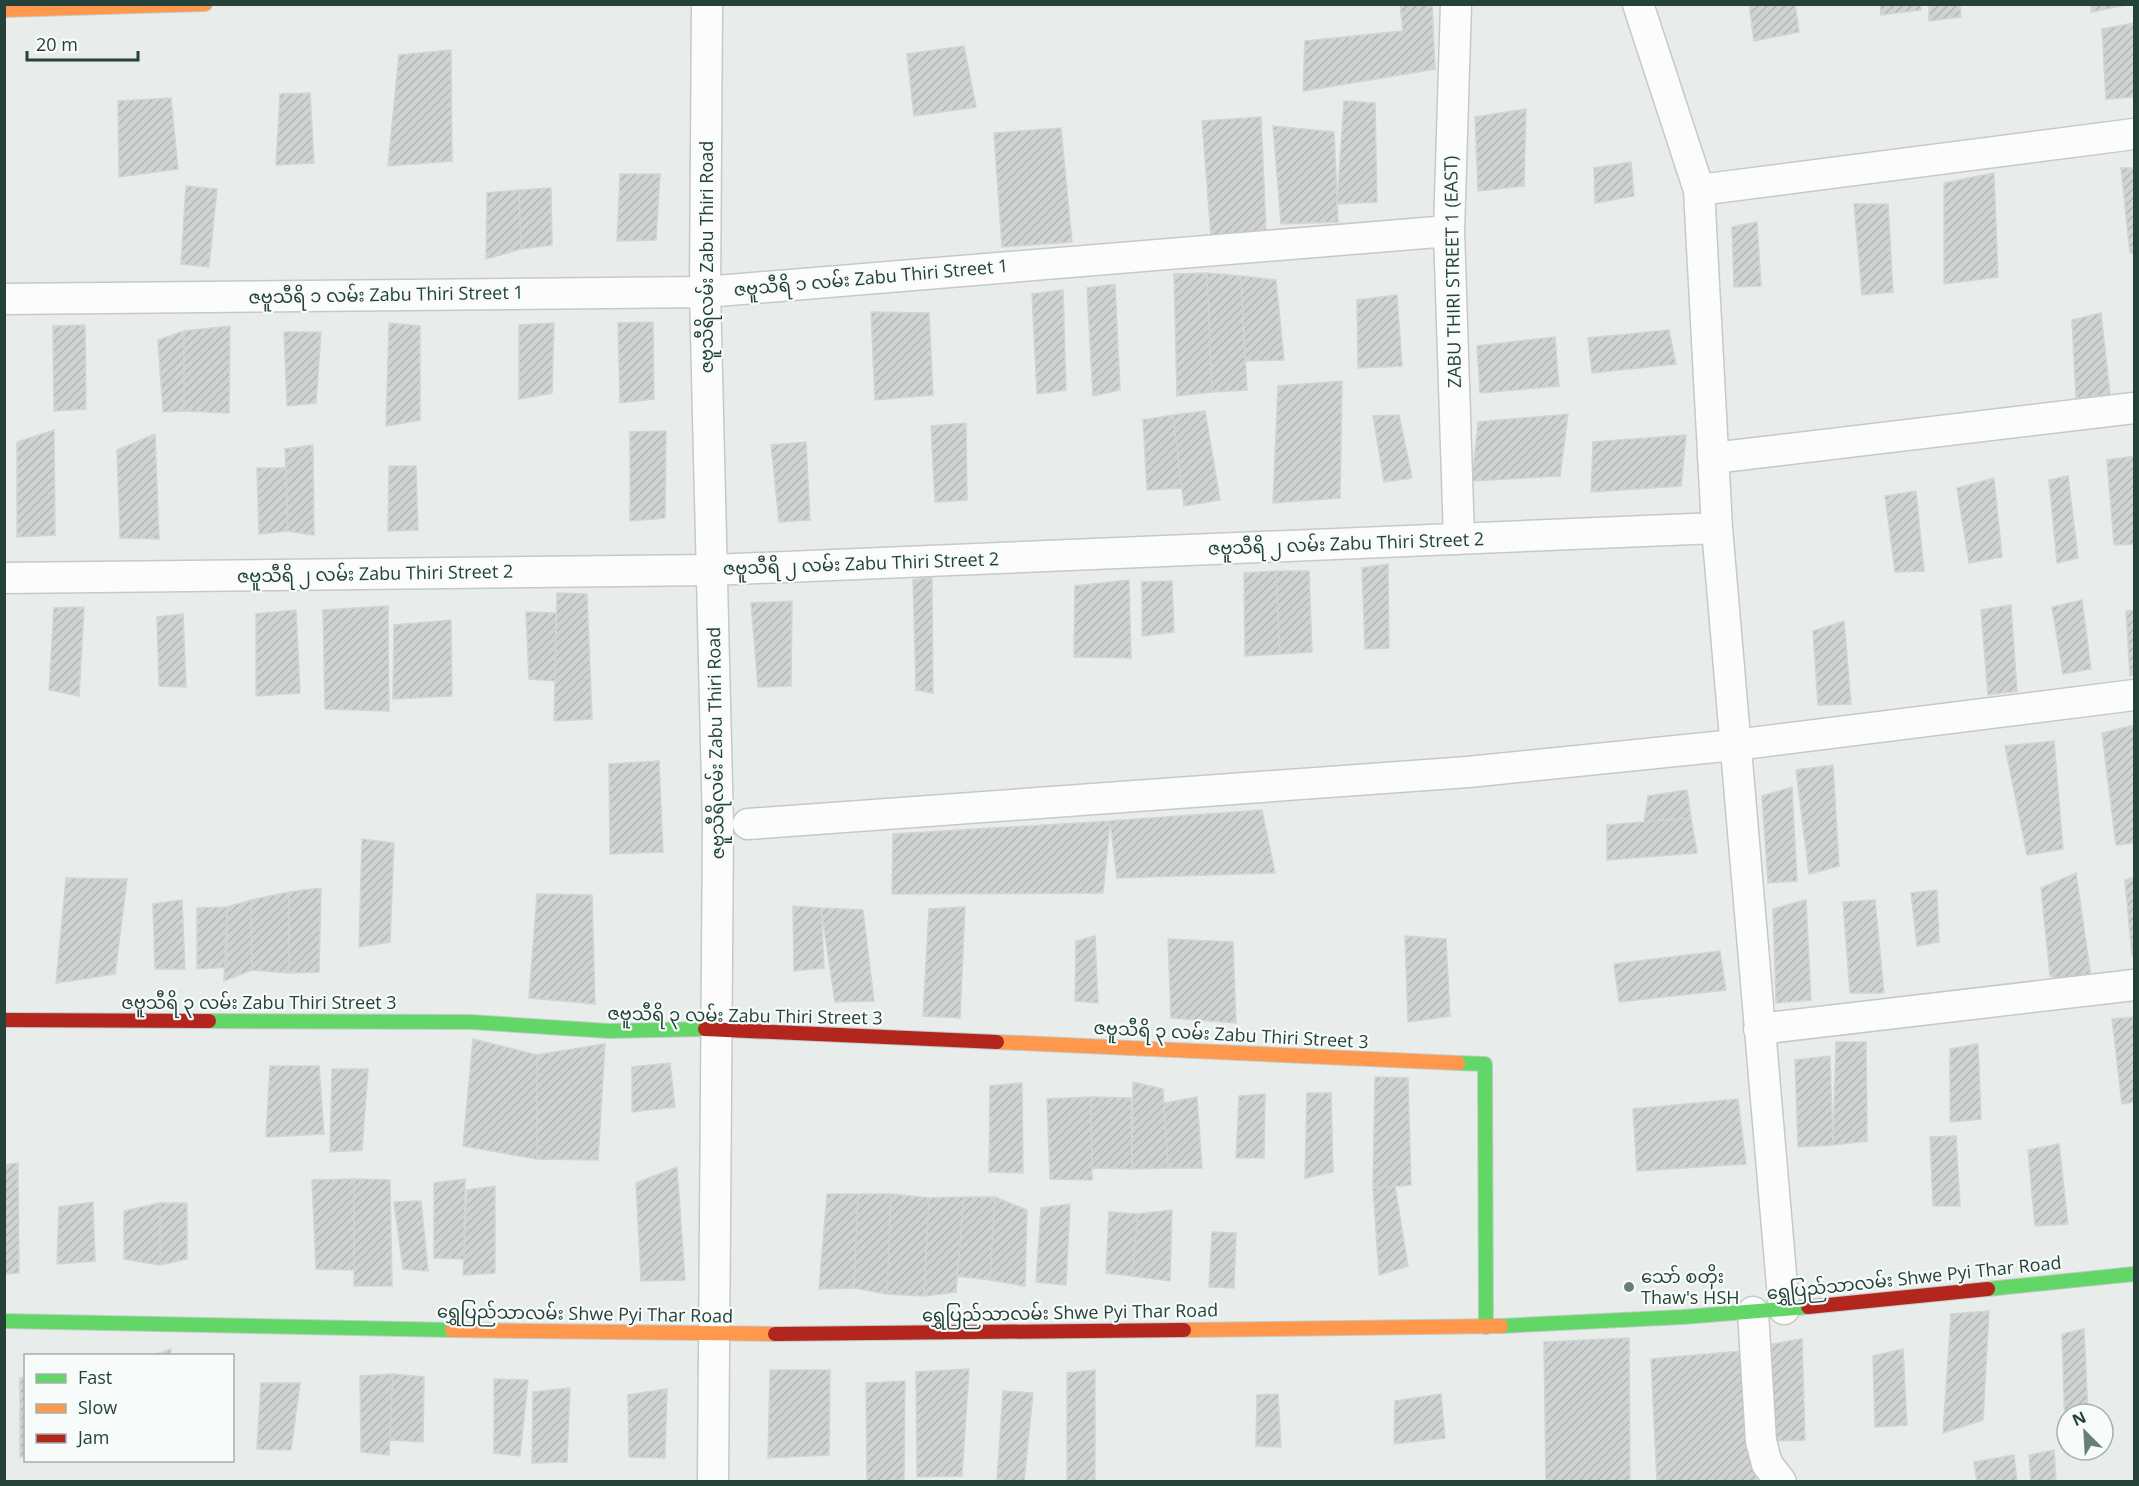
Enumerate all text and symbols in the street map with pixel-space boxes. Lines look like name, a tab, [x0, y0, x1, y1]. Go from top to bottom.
scale bar	[27, 24, 138, 62]
text: 20 m	[36, 32, 78, 56]
street label: ဇဗူသီရိလမ်း Zabu Thiri Road	[693, 141, 722, 373]
street label: ZABU THIRI STREET 1 (EAST)	[1438, 156, 1466, 388]
street label: ဇဗူသီရိ ၁ လမ်း Zabu Thiri Street 1	[733, 252, 1009, 305]
street label: ဇဗူသီရိ ၁ လမ်း Zabu Thiri Street 1	[248, 279, 524, 312]
street label: ဇဗူသီရိ ၂ လမ်း Zabu Thiri Street 2	[1207, 525, 1485, 564]
street label: ဇဗူသီရိ ၂ လမ်း Zabu Thiri Street 2	[722, 545, 1000, 584]
street label: ဇဗူသီရိ ၂ လမ်း Zabu Thiri Street 2	[237, 558, 513, 591]
street label: ဇဗူသီရိလမ်း Zabu Thiri Road	[700, 626, 733, 860]
street label: ဇဗူသီရိ ၃ လမ်း Zabu Thiri Street 3	[121, 989, 397, 1018]
street label: ဇဗူသီရိ ၃ လမ်း Zabu Thiri Street 3	[607, 1000, 883, 1033]
street label: ဇဗူသီရိ ၃ လမ်း Zabu Thiri Street 3	[1093, 1014, 1369, 1057]
street label: ရွှေပြည်သာလမ်း Shwe Pyi Thar Road	[1765, 1250, 2063, 1308]
place label: သော် စတိုး Thaw's HSH	[1641, 1263, 1740, 1309]
marker: သော် စတိုး Thaw's HSH	[1622, 1280, 1636, 1294]
street label: ရွှေပြည်သာလမ်း Shwe Pyi Thar Road	[922, 1297, 1218, 1331]
street label: ရွှေပြည်သာလမ်း Shwe Pyi Thar Road	[437, 1298, 733, 1332]
legend	[24, 1354, 234, 1462]
text: Fast	[78, 1365, 112, 1389]
text: Slow	[78, 1395, 117, 1419]
north arrow	[2055, 1402, 2115, 1462]
text: N	[2068, 1406, 2089, 1431]
text: Jam	[76, 1425, 110, 1449]

